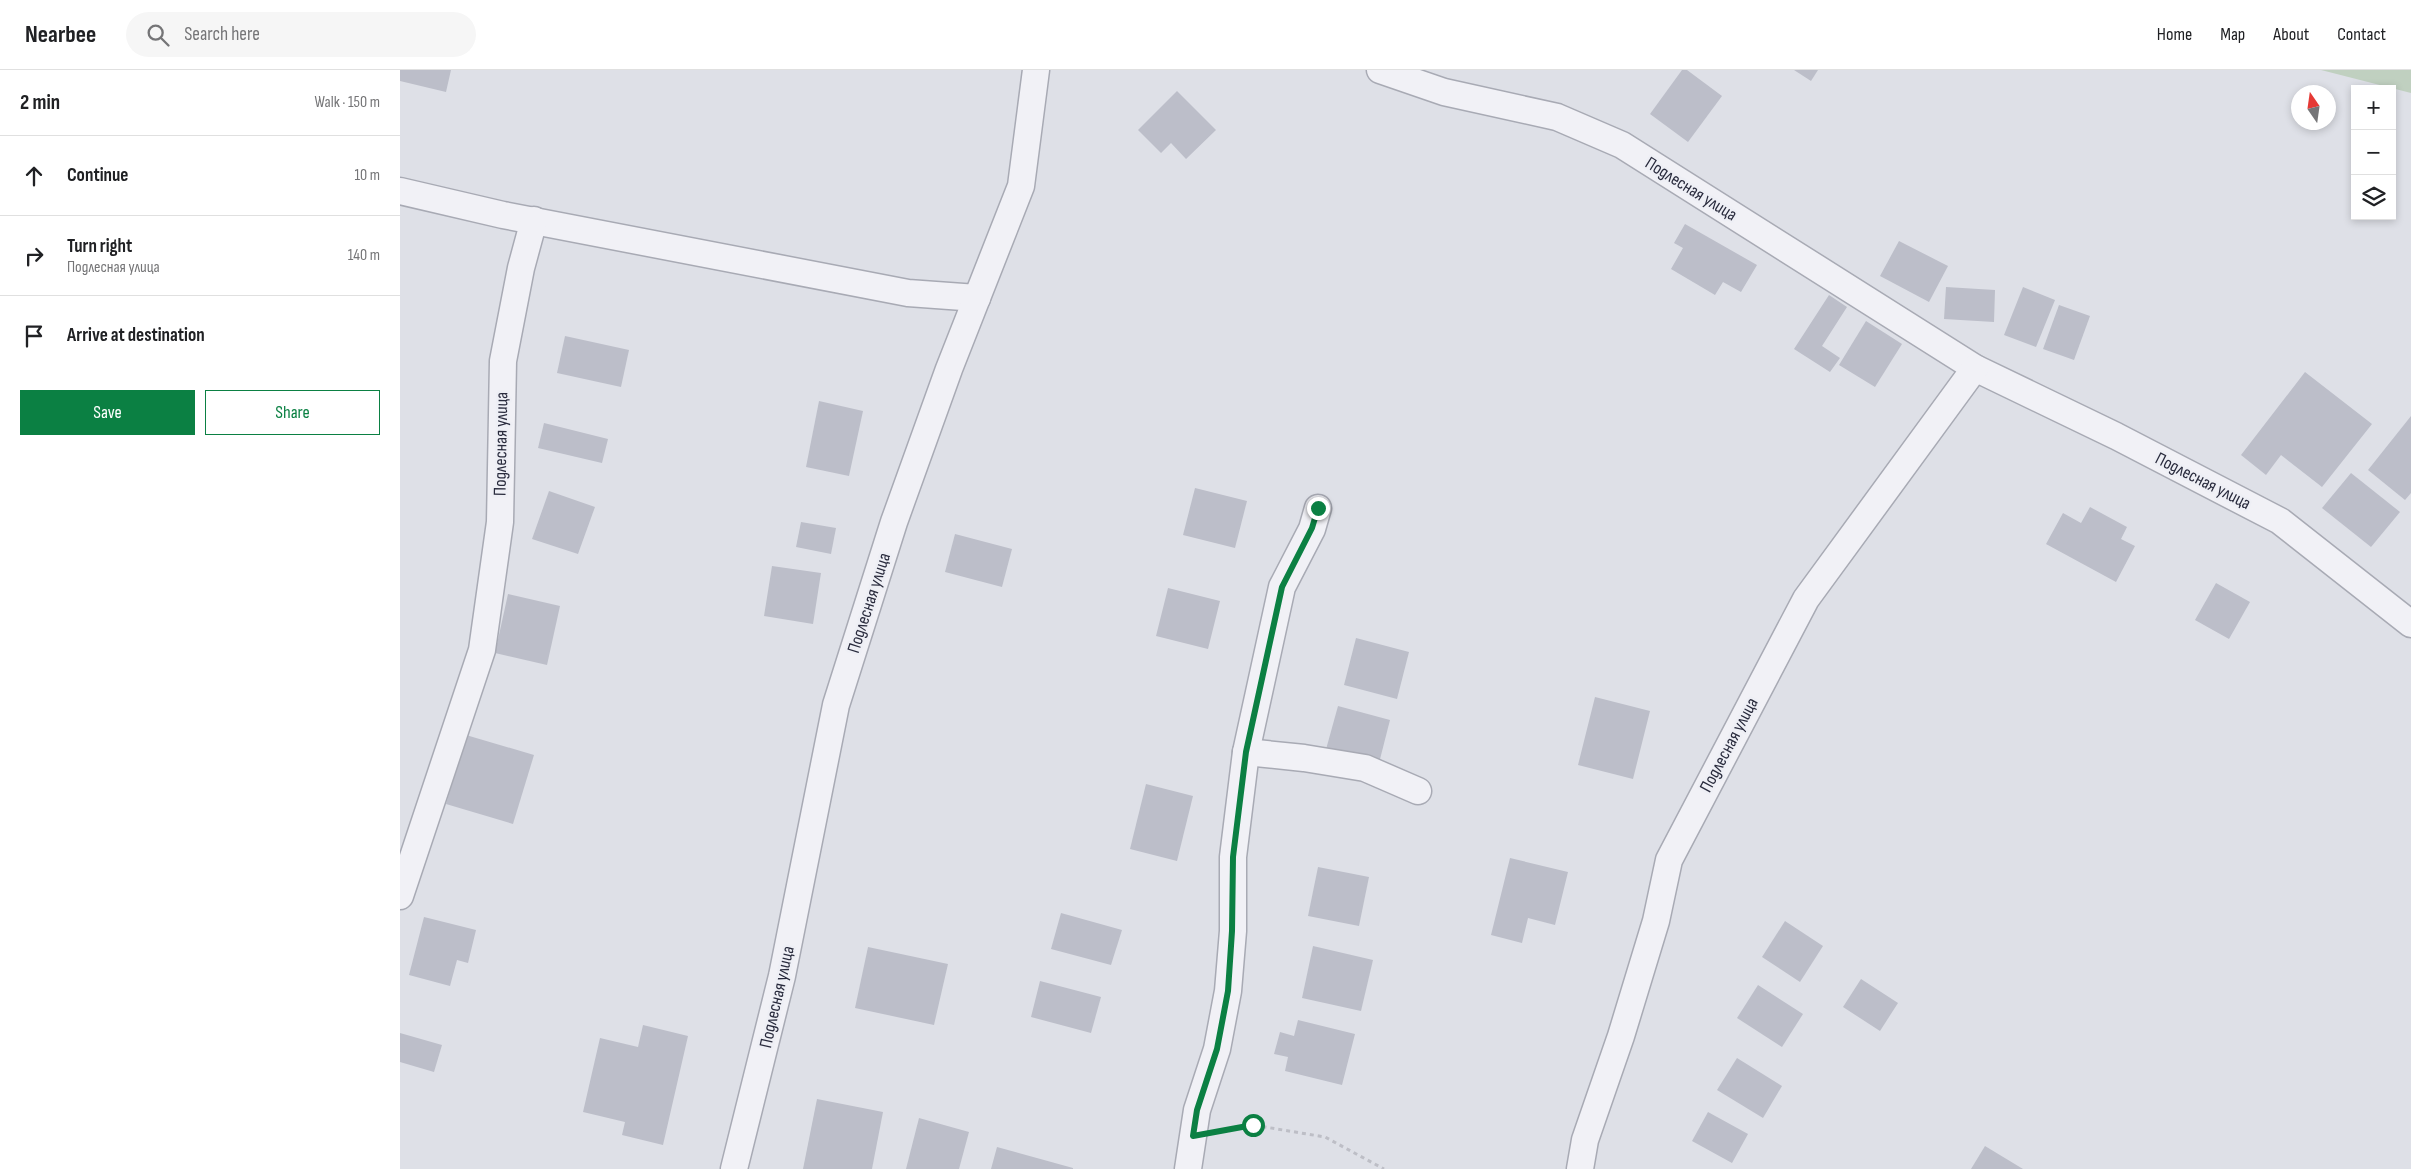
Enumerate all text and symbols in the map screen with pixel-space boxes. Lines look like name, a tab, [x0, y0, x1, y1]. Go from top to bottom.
search box	[126, 12, 476, 57]
text: Nearbee	[25, 20, 96, 49]
icon: search	[144, 21, 172, 49]
text: Search here	[184, 23, 260, 46]
text: Home	[2157, 24, 2192, 45]
text: Map	[2220, 24, 2245, 45]
text: About	[2273, 24, 2309, 45]
text: Contact	[2337, 24, 2386, 45]
north arrow	[2291, 85, 2336, 130]
map controls	[2351, 85, 2396, 220]
button: +	[2351, 85, 2396, 130]
text: 2 min	[20, 90, 60, 115]
text: Walk · 150 m	[315, 93, 380, 112]
button: −	[2351, 130, 2396, 175]
street label: Подлесная улица	[1641, 152, 1741, 226]
icon: ahead	[20, 162, 48, 190]
text: Continue	[67, 164, 128, 187]
text: 10 m	[354, 166, 380, 185]
button: layers	[2351, 175, 2396, 220]
text: Turn right	[67, 235, 132, 258]
icon: right	[20, 242, 48, 270]
text: 140 m	[348, 246, 380, 265]
text: Подлесная улица	[67, 258, 160, 277]
icon: arrive	[20, 322, 48, 350]
text: Arrive at destination	[67, 324, 205, 347]
button: Save	[20, 390, 195, 435]
button: Share	[205, 390, 380, 435]
street label: Подлесная улица	[490, 392, 512, 496]
street label: Подлесная улица	[2152, 448, 2254, 514]
route end	[1307, 497, 1330, 520]
street label: Подлесная улица	[843, 550, 895, 656]
street label: Подлесная улица	[1695, 694, 1763, 796]
street label: Подлесная улица	[755, 944, 799, 1050]
route start	[1242, 1114, 1265, 1137]

